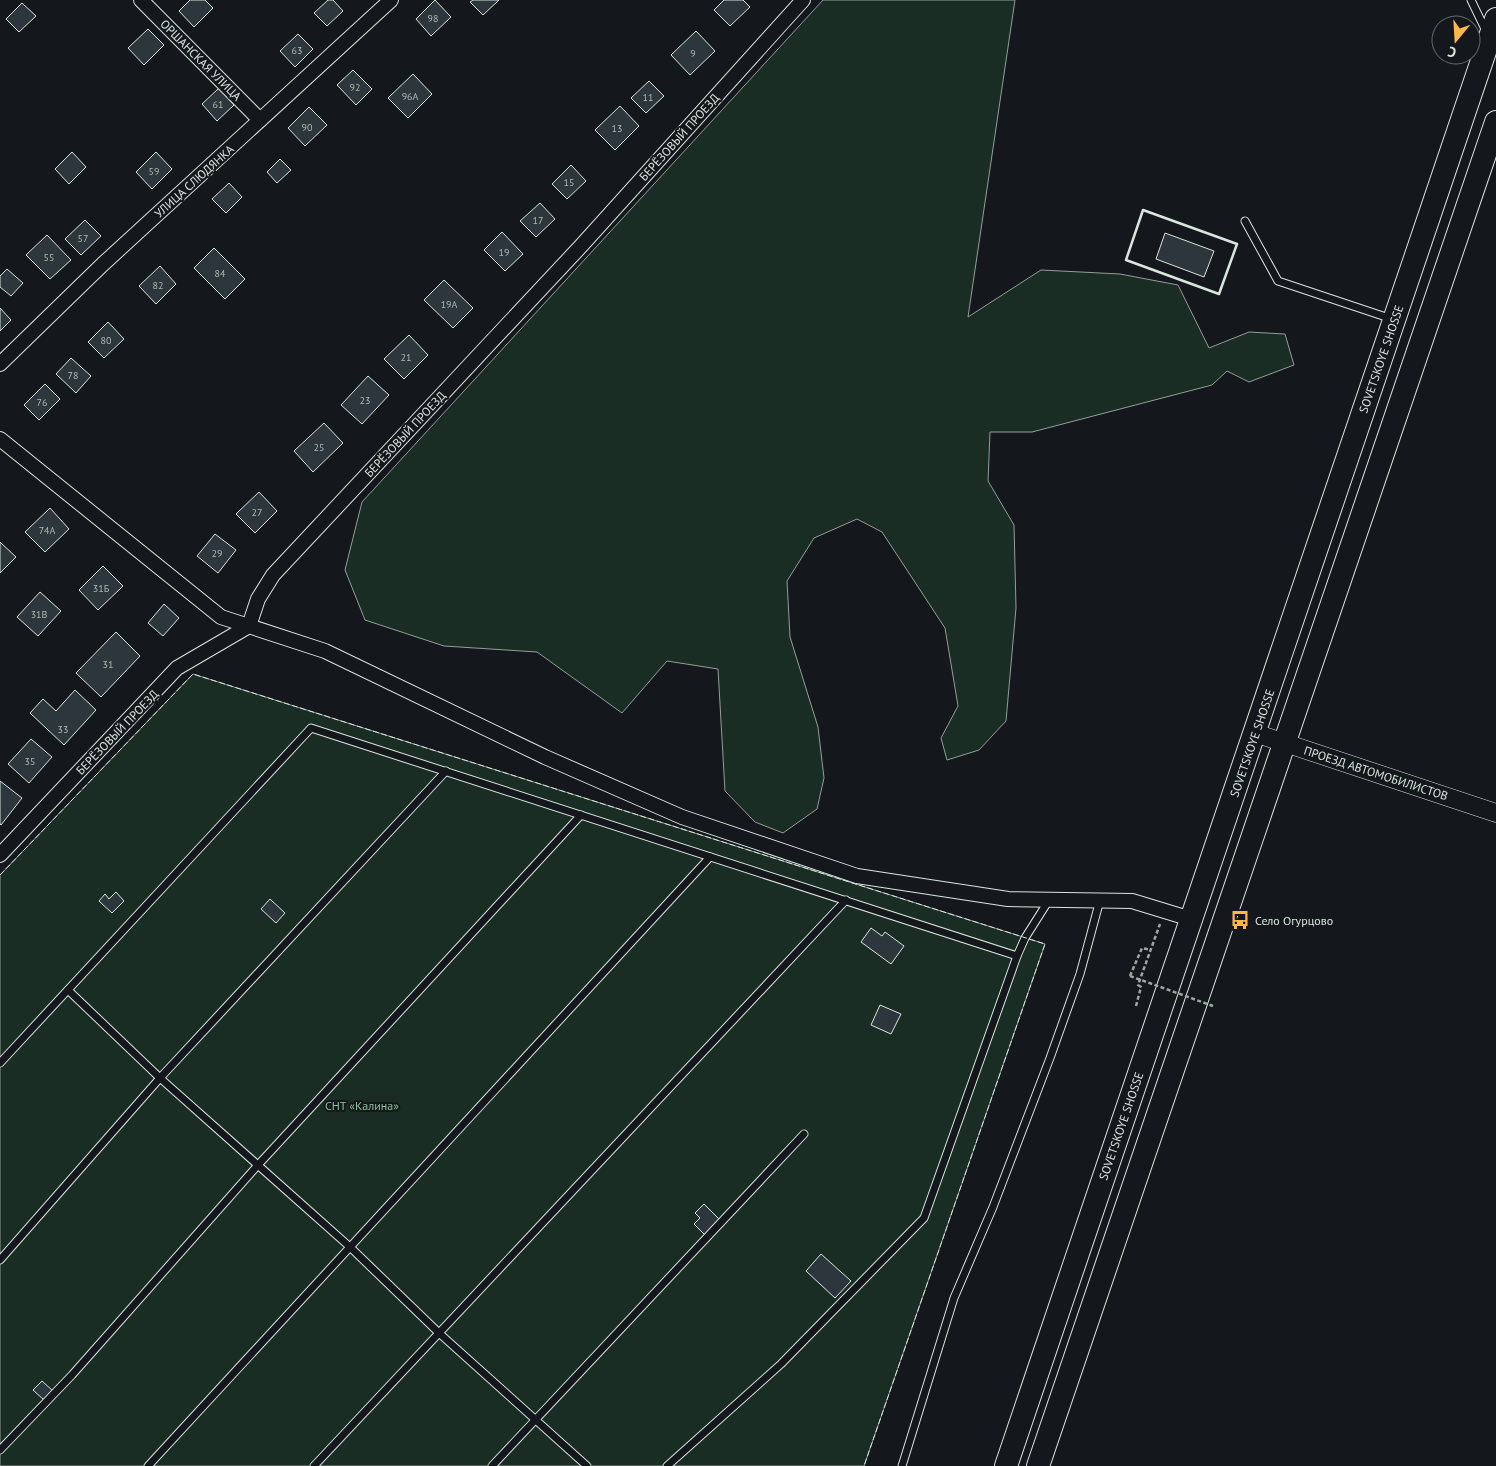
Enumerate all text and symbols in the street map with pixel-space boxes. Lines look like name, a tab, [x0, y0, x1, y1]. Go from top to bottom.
house number: 98	[428, 12, 438, 25]
north arrow	[1431, 15, 1481, 65]
street label: ОРШАНСКАЯ УЛИЦА	[157, 16, 245, 104]
text: С	[1445, 43, 1458, 62]
house number: 63	[292, 44, 302, 57]
house number: 9	[690, 47, 696, 60]
house number: 92	[350, 81, 360, 94]
house number: 96А	[402, 90, 419, 103]
street label: БЕРЁЗОВЫЙ ПРОЕЗД	[636, 90, 722, 184]
house number: 11	[643, 91, 653, 104]
house number: 61	[213, 98, 223, 111]
house number: 90	[302, 121, 313, 134]
house number: 13	[612, 122, 622, 135]
street label: УЛИЦА СЛЮДЯНКА	[151, 141, 237, 221]
house number: 59	[149, 165, 159, 178]
house number: 15	[564, 176, 574, 189]
house number: 17	[533, 214, 543, 227]
house number: 57	[78, 232, 88, 245]
house number: 19	[499, 246, 509, 259]
house number: 55	[44, 251, 54, 264]
house number: 84	[215, 267, 226, 280]
house number: 82	[153, 279, 163, 292]
house number: 19А	[441, 298, 458, 311]
street label: SOVETSKOYE SHOSSE	[1355, 303, 1407, 415]
house number: 80	[101, 334, 112, 347]
house number: 21	[401, 351, 411, 364]
house number: 78	[68, 369, 78, 382]
street label: БЕРЁЗОВЫЙ ПРОЕЗД	[361, 388, 449, 480]
house number: 23	[360, 394, 370, 407]
house number: 76	[37, 396, 47, 409]
house number: 25	[314, 441, 324, 454]
house number: 27	[252, 506, 262, 519]
house number: 74А	[39, 524, 56, 537]
house number: 29	[212, 547, 222, 560]
house number: 31Б	[93, 582, 110, 595]
house number: 31В	[31, 608, 48, 621]
house number: 31	[103, 658, 113, 671]
street label: БЕРЁЗОВЫЙ ПРОЕЗД	[73, 686, 161, 778]
street label: SOVETSKOYE SHOSSE	[1226, 687, 1278, 799]
house number: 33	[58, 723, 68, 736]
street label: ПРОЕЗД АВТОМОБИЛИСТОВ	[1302, 743, 1450, 803]
house number: 35	[25, 755, 35, 768]
bus stop icon: Село Огурцово	[1229, 909, 1251, 931]
place label: Село Огурцово	[1255, 913, 1333, 928]
street label: SOVETSKOYE SHOSSE	[1095, 1070, 1147, 1182]
park label: СНТ «Калина»	[325, 1098, 399, 1113]

